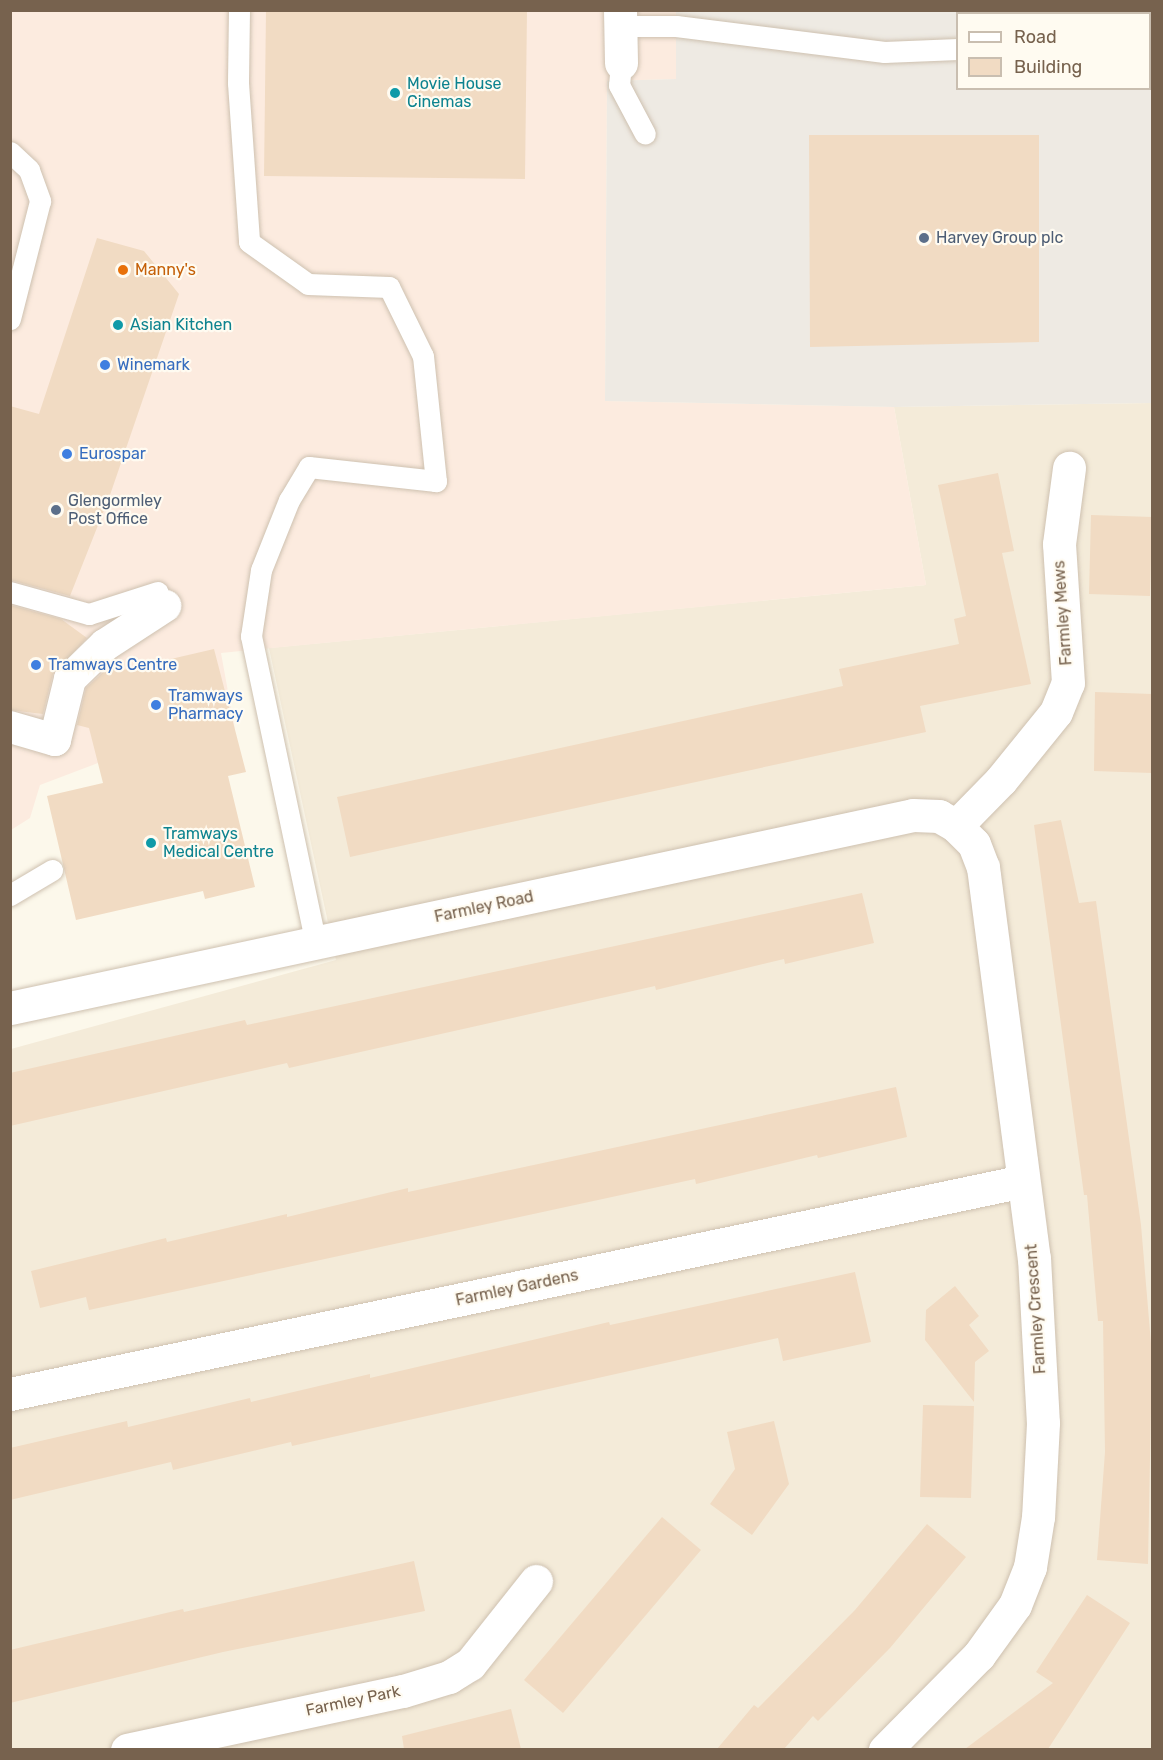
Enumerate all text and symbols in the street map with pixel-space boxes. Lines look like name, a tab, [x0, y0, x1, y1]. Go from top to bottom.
legend	[956, 12, 1151, 90]
text: Road	[1014, 26, 1057, 48]
text: Building	[1014, 56, 1082, 78]
place label: Movie House Cinemas	[407, 74, 502, 112]
marker: Movie House Cinemas	[388, 86, 402, 100]
place label: Harvey Group plc	[936, 228, 1064, 248]
marker: Harvey Group plc	[917, 231, 931, 245]
place label: Manny's	[135, 260, 196, 280]
marker: Manny's	[116, 263, 130, 277]
place label: Asian Kitchen	[130, 315, 232, 335]
marker: Asian Kitchen	[111, 318, 125, 332]
place label: Winemark	[117, 355, 190, 375]
marker: Winemark	[98, 358, 112, 372]
place label: Eurospar	[79, 444, 146, 464]
marker: Eurospar	[60, 447, 74, 461]
place label: Glengormley Post Office	[68, 491, 162, 529]
marker: Glengormley Post Office	[49, 503, 63, 517]
street label: Farmley Mews	[1050, 560, 1076, 666]
place label: Tramways Centre	[48, 655, 177, 675]
marker: Tramways Centre	[29, 658, 43, 672]
place label: Tramways Pharmacy	[168, 686, 243, 724]
marker: Tramways Pharmacy	[149, 698, 163, 712]
place label: Tramways Medical Centre	[163, 824, 274, 862]
marker: Tramways Medical Centre	[144, 836, 158, 850]
street label: Farmley Road	[432, 887, 536, 927]
street label: Farmley Crescent	[1022, 1243, 1050, 1375]
street label: Farmley Gardens	[454, 1266, 580, 1310]
street label: Farmley Park	[304, 1682, 402, 1720]

